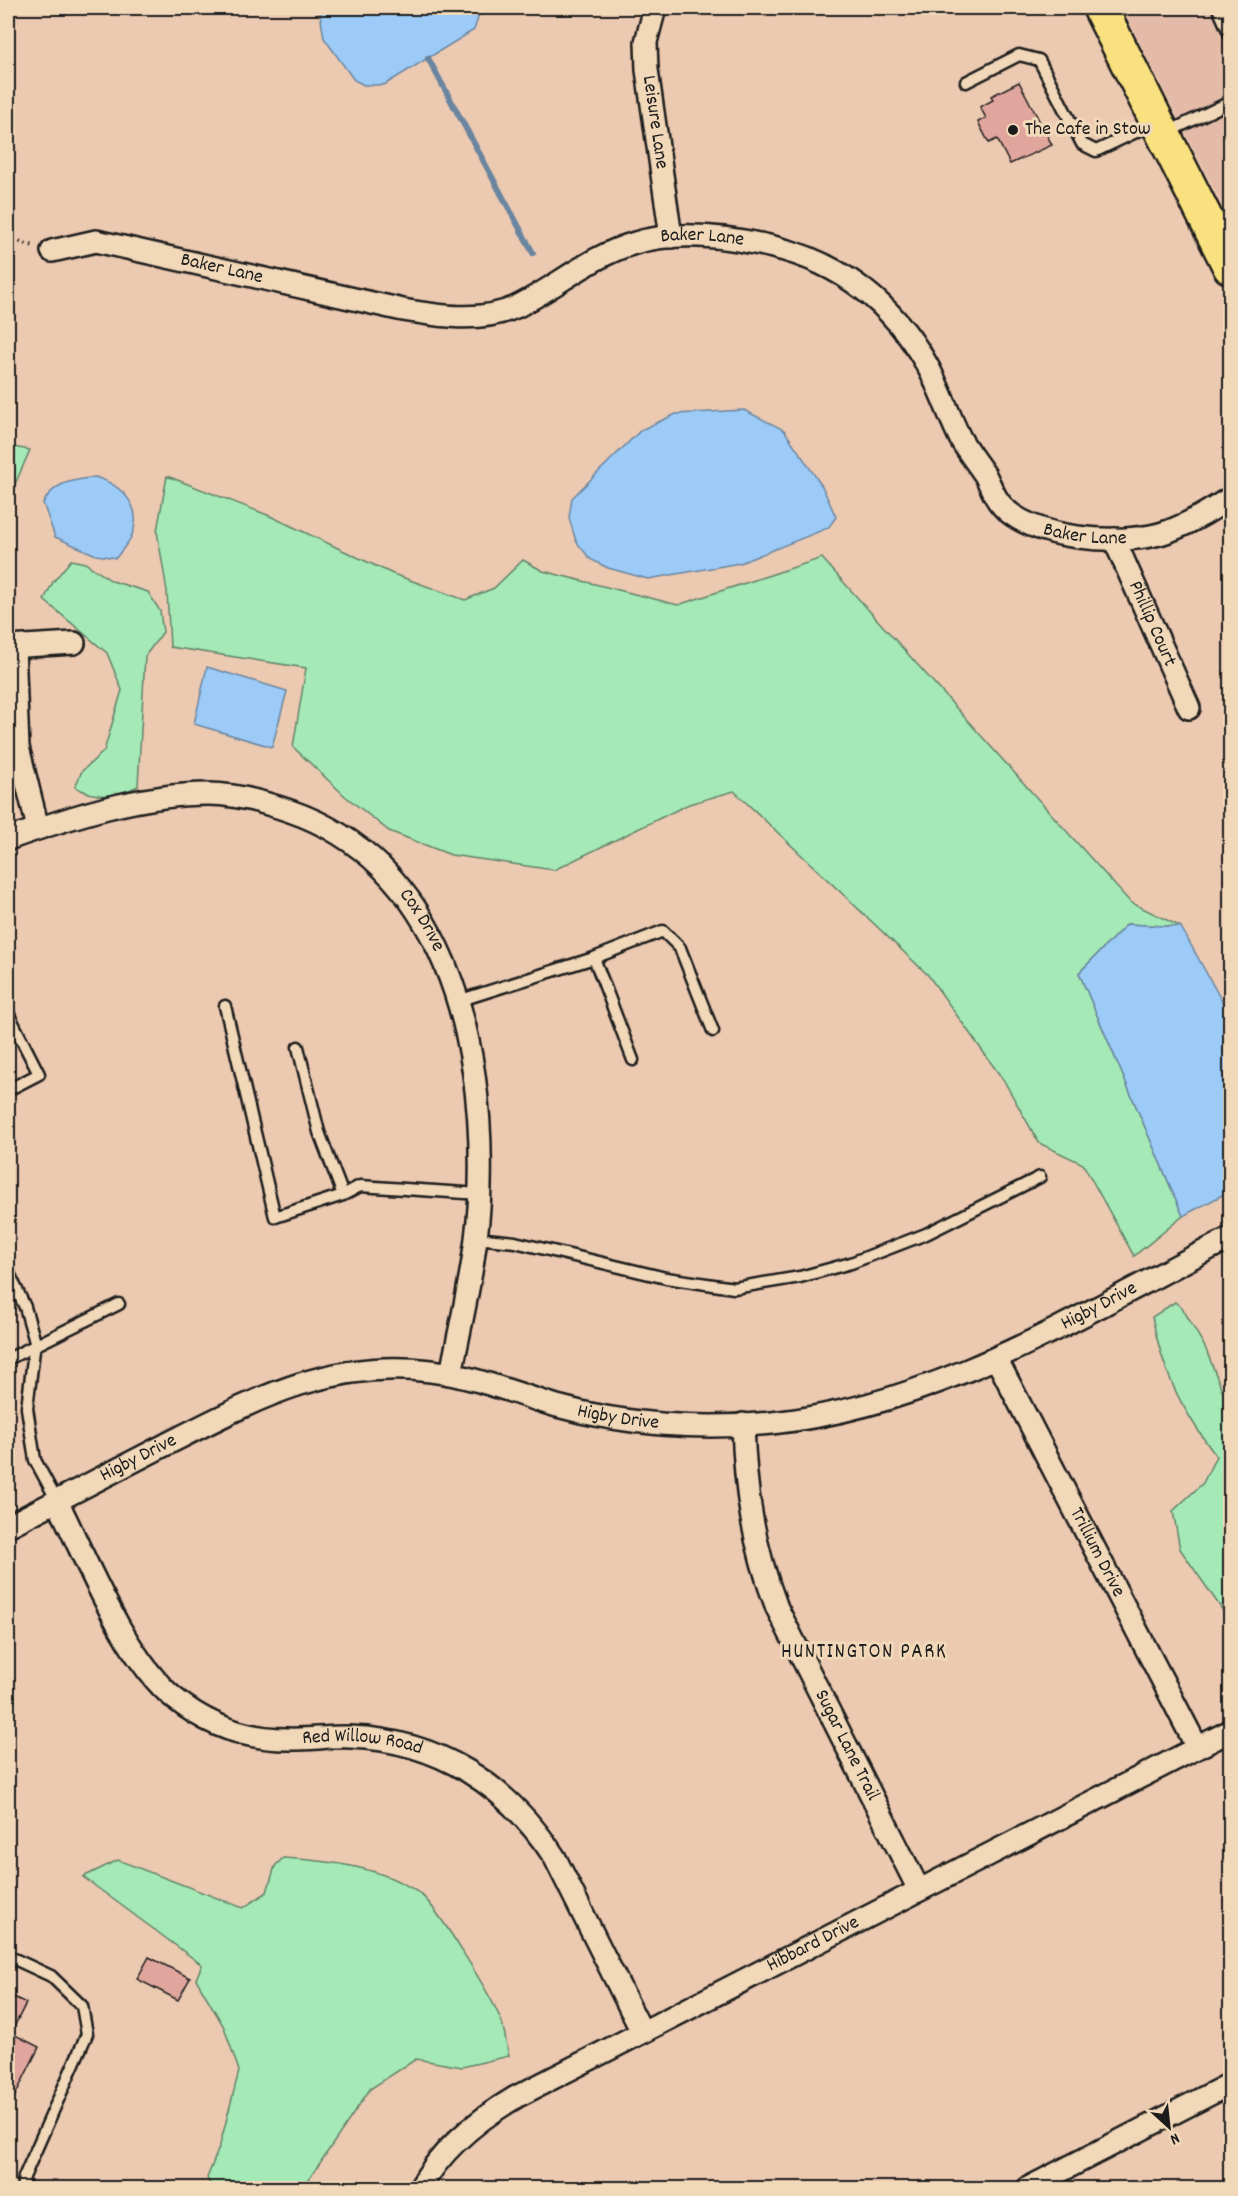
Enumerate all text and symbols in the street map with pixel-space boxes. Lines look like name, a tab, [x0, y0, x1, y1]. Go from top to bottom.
street label: Leisure Lane	[634, 74, 675, 171]
place label: The Cafe in Stow	[1025, 116, 1151, 144]
marker: The Cafe in Stow	[1006, 123, 1020, 137]
street label: Baker Lane	[659, 222, 746, 255]
street label: Baker Lane	[178, 246, 266, 292]
street label: Baker Lane	[1040, 516, 1127, 553]
street label: Phillip Court	[1120, 577, 1183, 671]
street label: Cox Drive	[392, 883, 451, 957]
street label: Higby Drive	[1056, 1275, 1143, 1338]
street label: Higby Drive	[574, 1398, 660, 1438]
street label: Higby Drive	[95, 1427, 182, 1490]
street label: Trillium Drive	[1062, 1503, 1132, 1603]
district label: HUNTINGTON PARK	[781, 1638, 947, 1668]
street label: Sugar Lane Trail	[806, 1685, 886, 1806]
street label: Red Willow Road	[301, 1723, 426, 1763]
street label: Hibbard Drive	[762, 1909, 865, 1980]
north arrow	[1139, 2097, 1199, 2157]
text: N	[1166, 2126, 1183, 2150]

